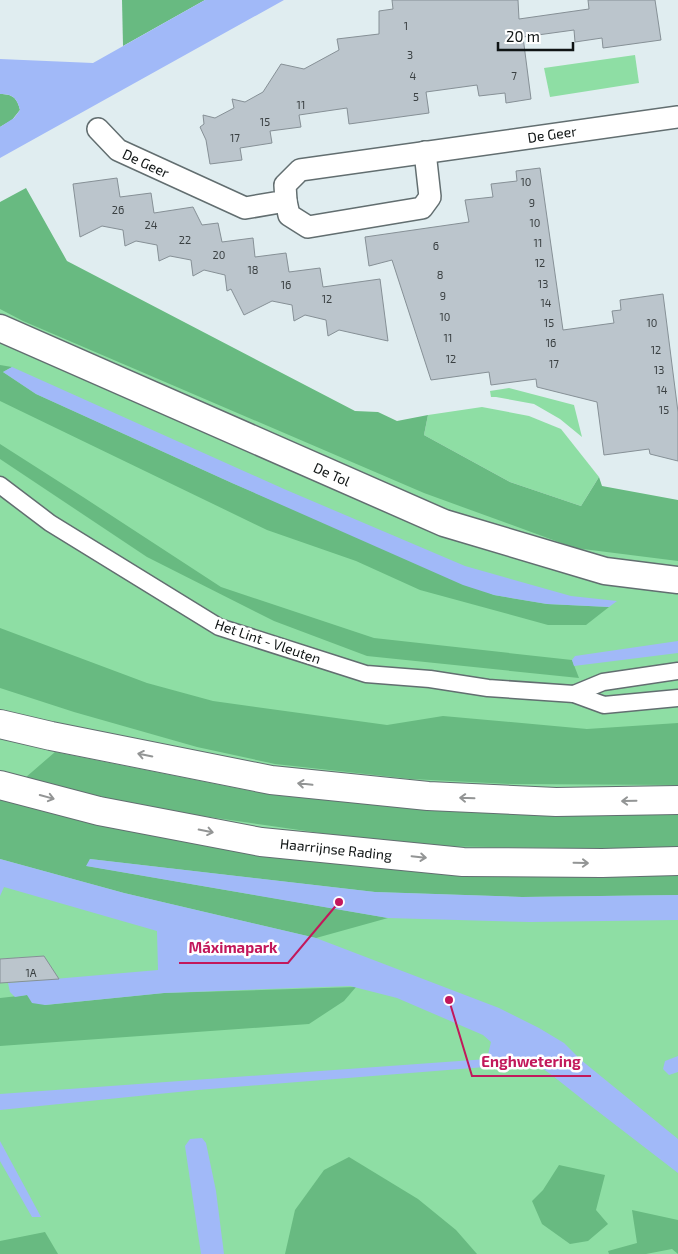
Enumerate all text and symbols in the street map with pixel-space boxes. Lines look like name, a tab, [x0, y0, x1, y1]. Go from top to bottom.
house number: 1	[404, 19, 408, 32]
scale bar	[498, 20, 573, 52]
text: 20 m	[506, 27, 540, 45]
house number: 3	[407, 48, 413, 61]
house number: 4	[410, 69, 417, 82]
house number: 7	[511, 69, 517, 82]
house number: 5	[413, 90, 419, 103]
house number: 11	[297, 98, 305, 111]
house number: 15	[260, 115, 270, 128]
street label: De Geer	[526, 122, 578, 146]
house number: 17	[230, 131, 240, 144]
street label: De Geer	[120, 145, 172, 181]
house number: 10	[520, 175, 532, 188]
house number: 9	[529, 196, 535, 209]
house number: 26	[112, 203, 124, 216]
house number: 10	[529, 216, 541, 229]
house number: 24	[145, 218, 158, 231]
house number: 22	[179, 233, 191, 246]
house number: 11	[534, 236, 542, 249]
house number: 6	[433, 239, 439, 252]
house number: 20	[213, 248, 225, 261]
house number: 12	[535, 256, 545, 269]
house number: 18	[247, 263, 259, 276]
house number: 8	[437, 268, 443, 281]
house number: 13	[538, 277, 548, 290]
house number: 16	[281, 278, 291, 291]
house number: 9	[440, 289, 446, 302]
house number: 12	[322, 292, 332, 305]
house number: 14	[540, 296, 552, 309]
house number: 10	[439, 310, 451, 323]
house number: 15	[544, 316, 554, 329]
house number: 10	[646, 316, 658, 329]
house number: 11	[444, 331, 452, 344]
house number: 16	[546, 336, 556, 349]
house number: 12	[651, 343, 661, 356]
house number: 12	[446, 352, 456, 365]
house number: 17	[549, 357, 559, 370]
house number: 13	[654, 363, 664, 376]
house number: 14	[656, 383, 668, 396]
house number: 15	[659, 403, 669, 416]
street label: De Tol	[311, 458, 354, 490]
street label: Het Lint - Vleuten	[213, 615, 323, 667]
one-way arrow	[138, 750, 154, 759]
one-way arrow	[297, 779, 313, 789]
one-way arrow	[39, 793, 55, 802]
one-way arrow	[459, 793, 475, 802]
one-way arrow	[622, 796, 638, 806]
one-way arrow	[198, 827, 214, 836]
street label: Haarrijnse Rading	[279, 835, 393, 863]
one-way arrow	[411, 853, 427, 862]
one-way arrow	[573, 858, 589, 868]
callout: Máximapark	[179, 933, 288, 963]
text: Máximapark	[188, 938, 278, 956]
house number: 1A	[25, 966, 37, 979]
callout: Enghwetering	[472, 1046, 591, 1076]
text: Enghwetering	[481, 1052, 581, 1070]

